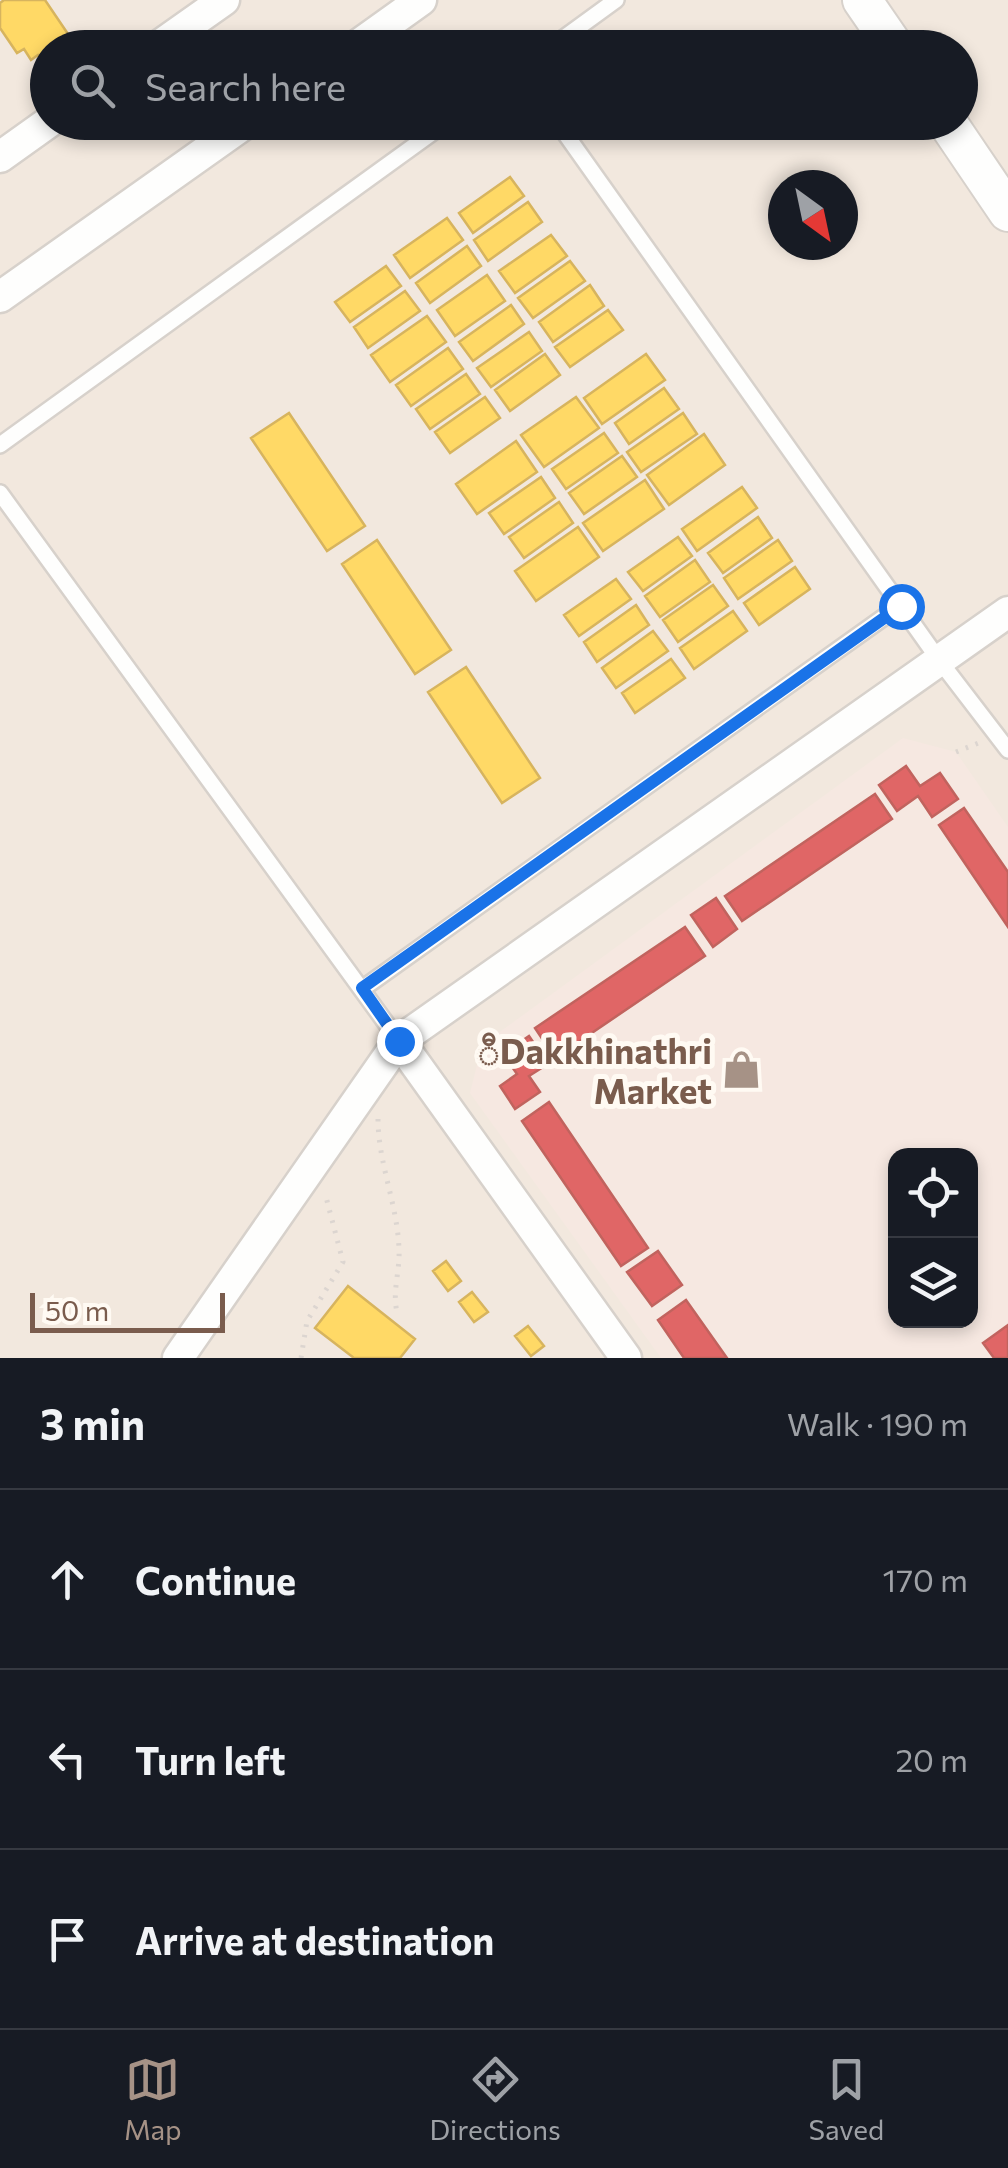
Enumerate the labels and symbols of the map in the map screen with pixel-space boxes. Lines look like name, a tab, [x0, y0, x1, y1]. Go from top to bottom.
north arrow	[768, 170, 858, 260]
route start	[879, 584, 925, 630]
route end	[377, 1019, 423, 1065]
place label: ီDakkhinathri Market	[478, 1028, 712, 1111]
shop icon: ီDakkhinathri Market	[721, 1048, 763, 1090]
scale bar	[30, 1288, 225, 1332]

